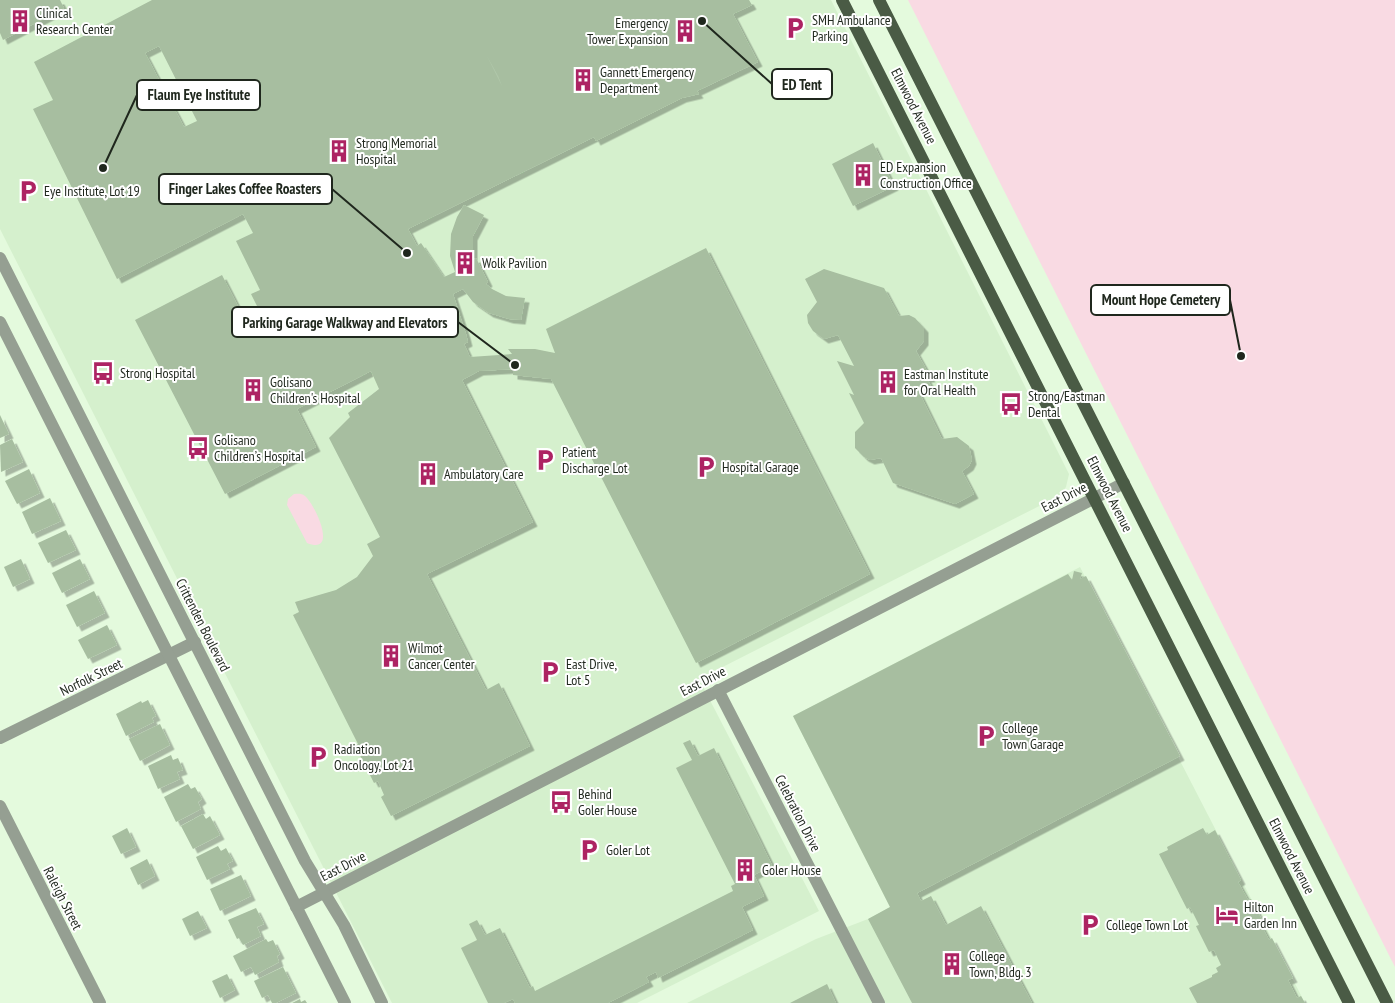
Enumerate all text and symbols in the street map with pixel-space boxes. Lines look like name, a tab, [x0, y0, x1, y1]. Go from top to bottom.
place label: Clinical Research Center	[36, 4, 113, 38]
building icon: Clinical Research Center	[7, 8, 33, 34]
place label: SMH Ambulance Parking	[812, 11, 891, 45]
place label: Emergency Tower Expansion	[587, 14, 669, 48]
parking icon: SMH Ambulance Parking	[782, 15, 808, 41]
building icon: Emergency Tower Expansion	[672, 18, 698, 44]
place label: Gannett Emergency Department	[600, 63, 695, 97]
street label: Elmwood Avenue	[887, 65, 941, 147]
building icon: Gannett Emergency Department	[570, 67, 596, 93]
callout: ED Tent	[772, 69, 832, 99]
text: ED Tent	[782, 75, 823, 94]
callout: Flaum Eye Institute	[137, 80, 260, 110]
text: Flaum Eye Institute	[148, 85, 250, 104]
place label: Strong Memorial Hospital	[356, 134, 437, 168]
building icon: Strong Memorial Hospital	[326, 138, 352, 164]
place label: ED Expansion Construction Office	[880, 158, 972, 192]
building icon: ED Expansion Construction Office	[850, 162, 876, 188]
callout: Finger Lakes Coffee Roasters	[159, 174, 332, 204]
parking icon: Eye Institute, Lot 19	[15, 178, 41, 204]
text: Finger Lakes Coffee Roasters	[169, 179, 321, 198]
place label: Eye Institute, Lot 19	[44, 182, 140, 200]
building icon: Wolk Pavilion	[452, 250, 478, 276]
place label: Wolk Pavilion	[482, 254, 547, 272]
callout: Mount Hope Cemetery	[1091, 285, 1230, 315]
text: Mount Hope Cemetery	[1102, 290, 1221, 309]
callout: Parking Garage Walkway and Elevators	[232, 307, 458, 337]
text: Parking Garage Walkway and Elevators	[242, 313, 448, 332]
bus stop icon: Strong Hospital	[90, 360, 116, 386]
place label: Strong Hospital	[120, 364, 196, 382]
place label: Eastman Institute for Oral Health	[904, 365, 989, 399]
building icon: Eastman Institute for Oral Health	[875, 369, 901, 395]
place label: Golisano Children's Hospital	[270, 373, 361, 407]
building icon: Golisano Children's Hospital	[240, 377, 266, 403]
place label: Strong/Eastman Dental	[1028, 387, 1105, 421]
bus stop icon: Strong/Eastman Dental	[998, 391, 1024, 417]
place label: Golisano Children’s Hospital	[214, 431, 305, 465]
bus stop icon: Golisano Children’s Hospital	[185, 435, 211, 461]
place label: Patient Discharge Lot	[562, 443, 628, 477]
parking icon: Patient Discharge Lot	[532, 447, 558, 473]
street label: Elmwood Avenue	[1083, 453, 1137, 535]
parking icon: Hospital Garage	[693, 454, 719, 480]
place label: Hospital Garage	[722, 458, 799, 476]
building icon: Ambulatory Care	[415, 461, 441, 487]
place label: Ambulatory Care	[444, 465, 524, 483]
street label: East Drive	[1038, 478, 1090, 516]
street label: Crittenden Boulevard	[172, 575, 234, 675]
place label: Wilmot Cancer Center	[408, 639, 475, 673]
building icon: Wilmot Cancer Center	[378, 643, 404, 669]
street label: Norfolk Street	[57, 654, 125, 700]
place label: East Drive, Lot 5	[566, 655, 618, 689]
parking icon: East Drive, Lot 5	[537, 659, 563, 685]
street label: East Drive	[677, 662, 729, 700]
place label: College Town Garage	[1002, 719, 1064, 753]
parking icon: College Town Garage	[973, 723, 999, 749]
place label: Radiation Oncology, Lot 21	[334, 740, 414, 774]
parking icon: Radiation Oncology, Lot 21	[305, 744, 331, 770]
street label: Celebration Drive	[771, 772, 825, 855]
place label: Behind Goler House	[578, 785, 637, 819]
bus stop icon: Behind Goler House	[548, 789, 574, 815]
street label: Elmwood Avenue	[1265, 815, 1319, 897]
parking icon: Goler Lot	[576, 837, 602, 863]
place label: Goler Lot	[606, 841, 650, 859]
street label: East Drive	[317, 847, 369, 885]
building icon: Goler House	[732, 857, 758, 883]
place label: Goler House	[762, 861, 821, 879]
street label: Raleigh Street	[39, 863, 87, 933]
place label: Hilton Garden Inn	[1244, 898, 1297, 932]
hotel icon: Hilton Garden Inn	[1214, 902, 1240, 928]
parking icon: College Town Lot	[1077, 912, 1103, 938]
place label: College Town Lot	[1106, 916, 1188, 934]
place label: College Town, Bldg. 3	[969, 947, 1032, 981]
building icon: College Town, Bldg. 3	[939, 951, 965, 977]

